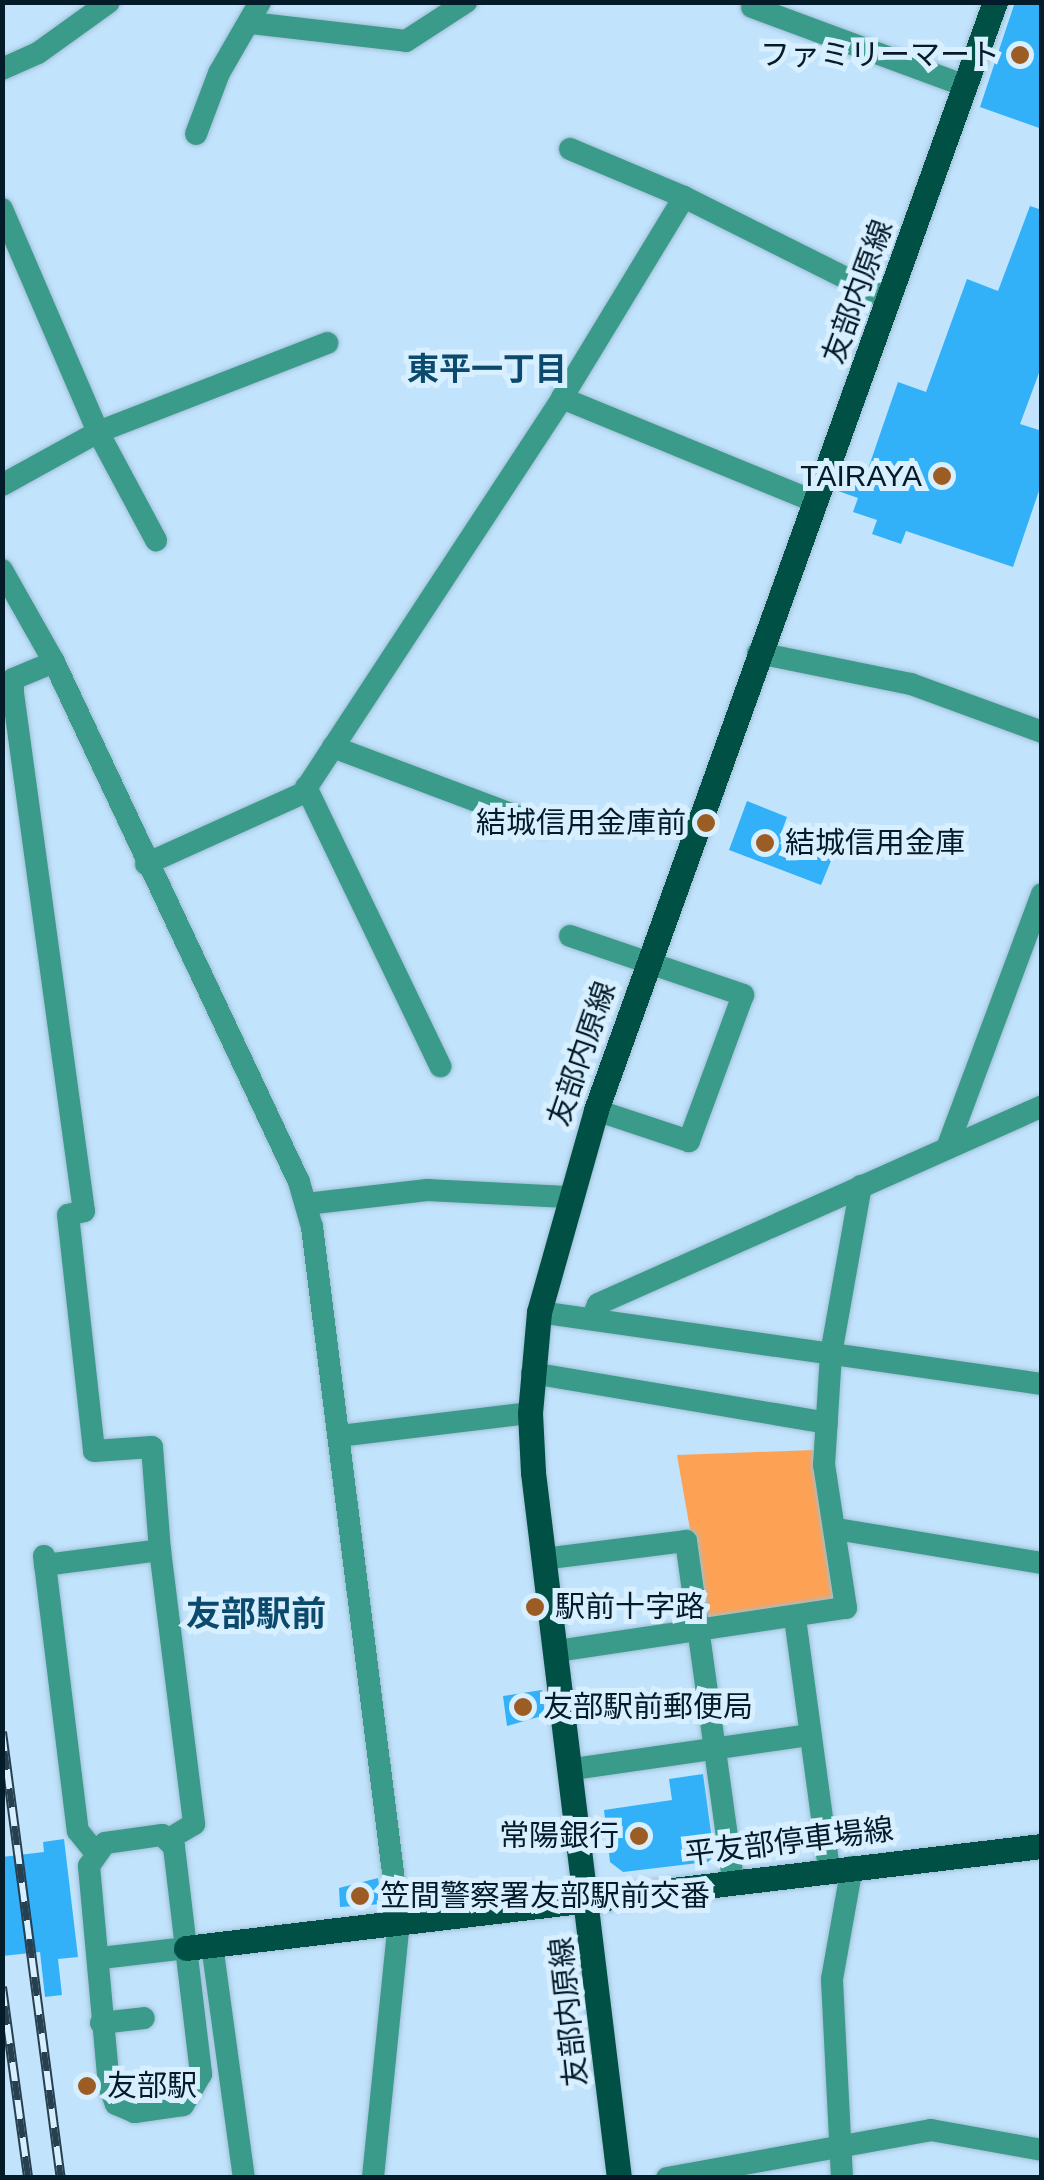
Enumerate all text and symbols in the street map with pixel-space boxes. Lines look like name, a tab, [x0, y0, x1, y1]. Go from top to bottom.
place label: ファミリーマート	[760, 37, 1000, 73]
marker: ファミリーマート	[1009, 44, 1031, 66]
street label: 友部内原線	[815, 215, 901, 369]
district label: 東平一丁目	[407, 350, 567, 388]
place label: TAIRAYA	[800, 458, 922, 494]
marker: TAIRAYA	[931, 465, 953, 487]
place label: 結城信用金庫前	[476, 805, 686, 841]
marker: 結城信用金庫前	[695, 812, 717, 834]
place label: 結城信用金庫	[785, 825, 965, 861]
marker: 結城信用金庫	[754, 832, 776, 854]
street label: 友部内原線	[541, 977, 623, 1131]
place label: 駅前十字路	[555, 1589, 705, 1625]
district label: 友部駅前	[186, 1593, 326, 1635]
marker: 駅前十字路	[524, 1596, 546, 1618]
place label: 友部駅前郵便局	[543, 1689, 753, 1725]
marker: 友部駅前郵便局	[512, 1696, 534, 1718]
street label: 平友部停車場線	[683, 1811, 895, 1873]
place label: 常陽銀行	[499, 1818, 619, 1854]
marker: 常陽銀行	[628, 1825, 650, 1847]
place label: 笠間警察署友部駅前交番	[380, 1878, 710, 1914]
marker: 笠間警察署友部駅前交番	[349, 1885, 371, 1907]
street label: 友部内原線	[543, 1936, 595, 2088]
place label: 友部駅	[107, 2068, 197, 2104]
marker: 友部駅	[76, 2075, 98, 2097]

